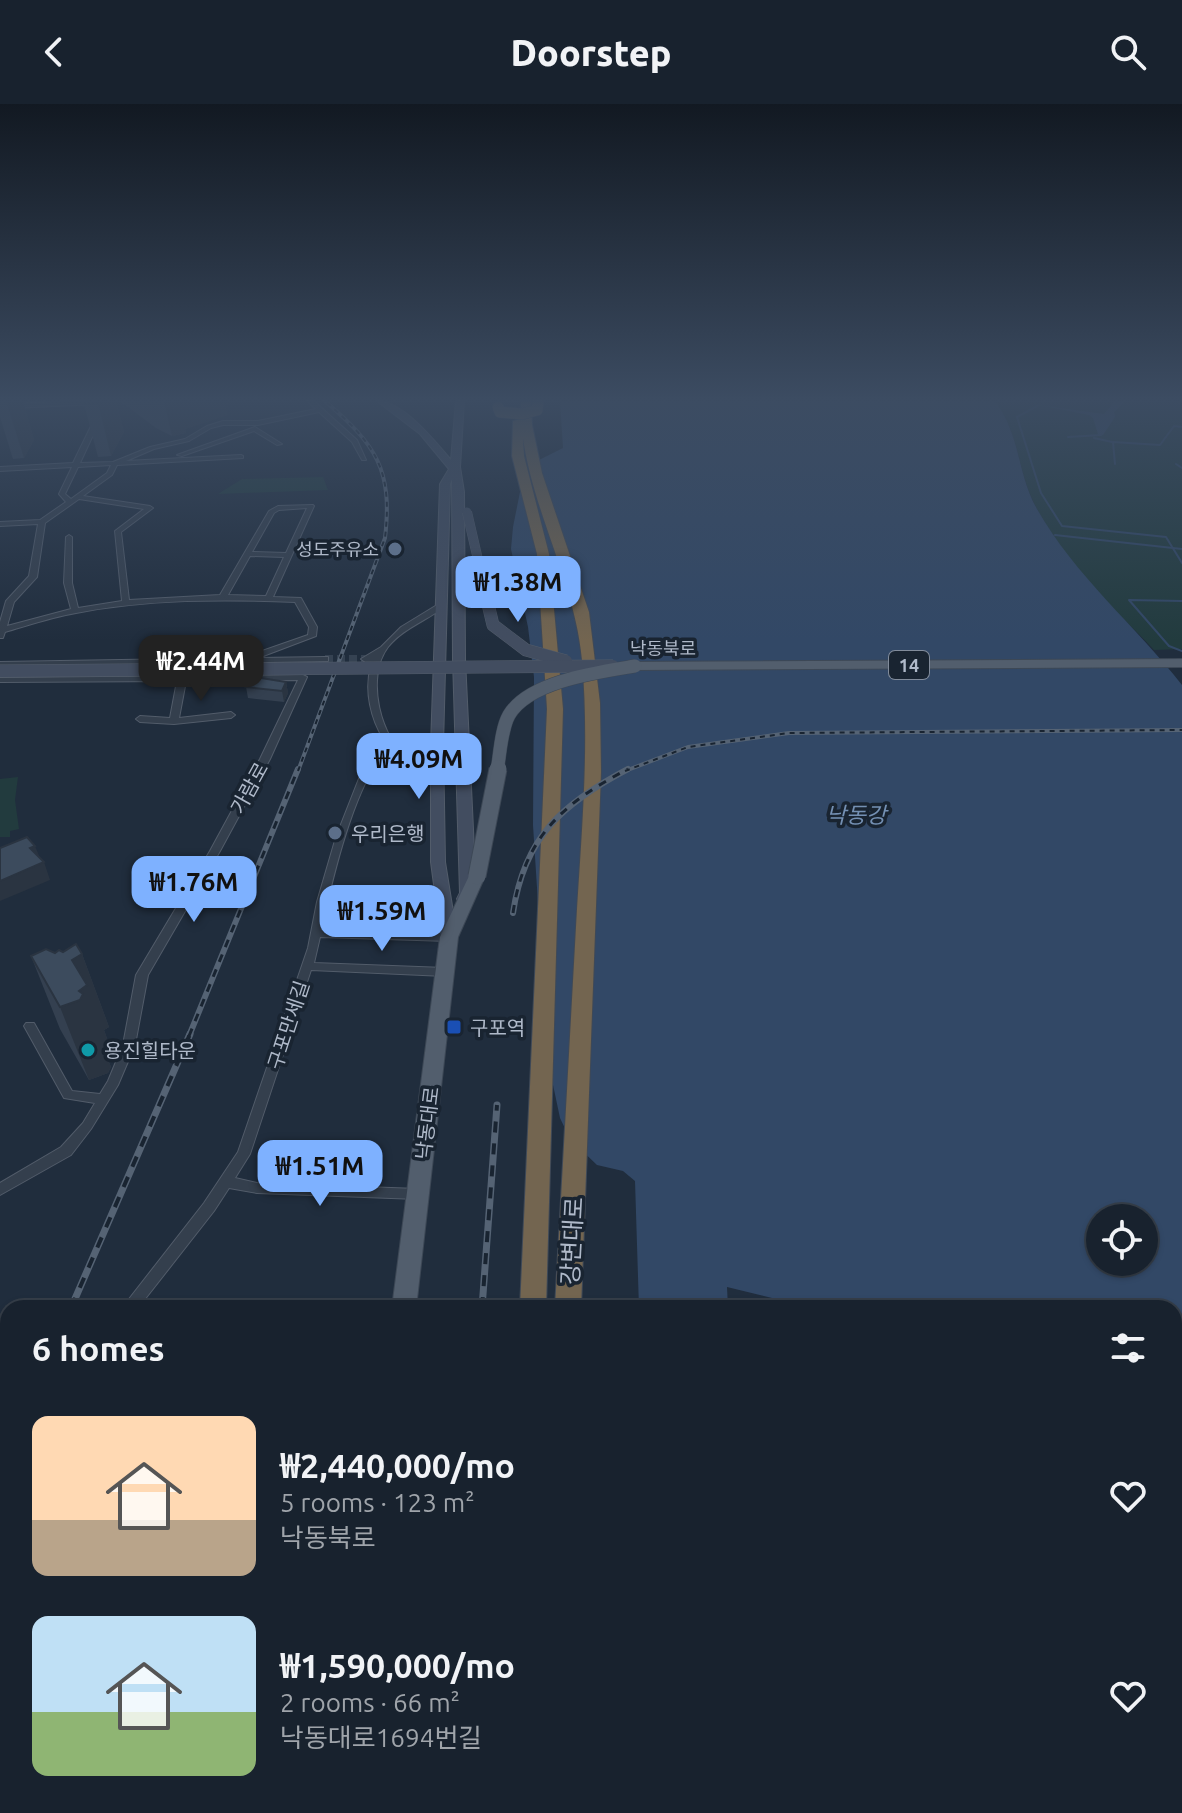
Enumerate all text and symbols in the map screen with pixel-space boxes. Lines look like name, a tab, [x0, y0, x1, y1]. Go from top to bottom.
icon: back	[32, 30, 76, 74]
icon: search	[1106, 30, 1150, 74]
text: Doorstep	[511, 32, 671, 73]
place label: 성도주유소	[296, 539, 379, 559]
marker: 성도주유소	[386, 540, 404, 558]
pin: ₩1.38M	[453, 556, 583, 624]
text: ₩1.38M	[474, 567, 562, 596]
pin: ₩2.44M	[136, 635, 266, 703]
street label: 낙동북로	[630, 638, 696, 658]
text: ₩2.44M	[157, 646, 245, 675]
road number: 14	[889, 651, 929, 679]
pin: ₩4.09M	[354, 733, 484, 801]
text: ₩4.09M	[375, 744, 463, 773]
street label: 가람로	[226, 758, 272, 818]
water label: 낙동강	[826, 802, 889, 827]
place label: 우리은행	[351, 822, 425, 845]
marker: 우리은행	[326, 824, 344, 842]
pin: ₩1.76M	[129, 856, 259, 924]
text: ₩1.76M	[150, 867, 238, 896]
pin: ₩1.59M	[317, 885, 447, 953]
text: ₩1.59M	[338, 896, 426, 925]
street label: 구포만세길	[263, 978, 313, 1072]
place label: 구포역	[470, 1016, 525, 1039]
marker: 구포역	[445, 1018, 463, 1036]
place label: 용진힐타운	[104, 1039, 196, 1062]
marker: 용진힐타운	[79, 1041, 97, 1059]
street label: 낙동대로	[411, 1085, 443, 1161]
pin: ₩1.51M	[255, 1140, 385, 1208]
text: ₩1.51M	[276, 1151, 364, 1180]
street label: 강변대로	[556, 1196, 588, 1286]
map controls	[1086, 1204, 1158, 1276]
button: locate	[1086, 1204, 1158, 1276]
icon: filters	[1106, 1326, 1150, 1370]
text: 6 homes	[32, 1329, 165, 1367]
text: ₩2,440,000/mo	[280, 1446, 515, 1484]
icon: home	[96, 1448, 192, 1544]
icon: heart	[1106, 1474, 1150, 1518]
text: 5 rooms · 123 m²	[280, 1488, 475, 1517]
text: 낙동북로	[280, 1523, 376, 1552]
text: ₩1,590,000/mo	[280, 1646, 515, 1684]
icon: home	[96, 1648, 192, 1744]
icon: heart	[1106, 1674, 1150, 1718]
text: 2 rooms · 66 m²	[280, 1688, 460, 1717]
text: 낙동대로1694번길	[280, 1723, 482, 1752]

